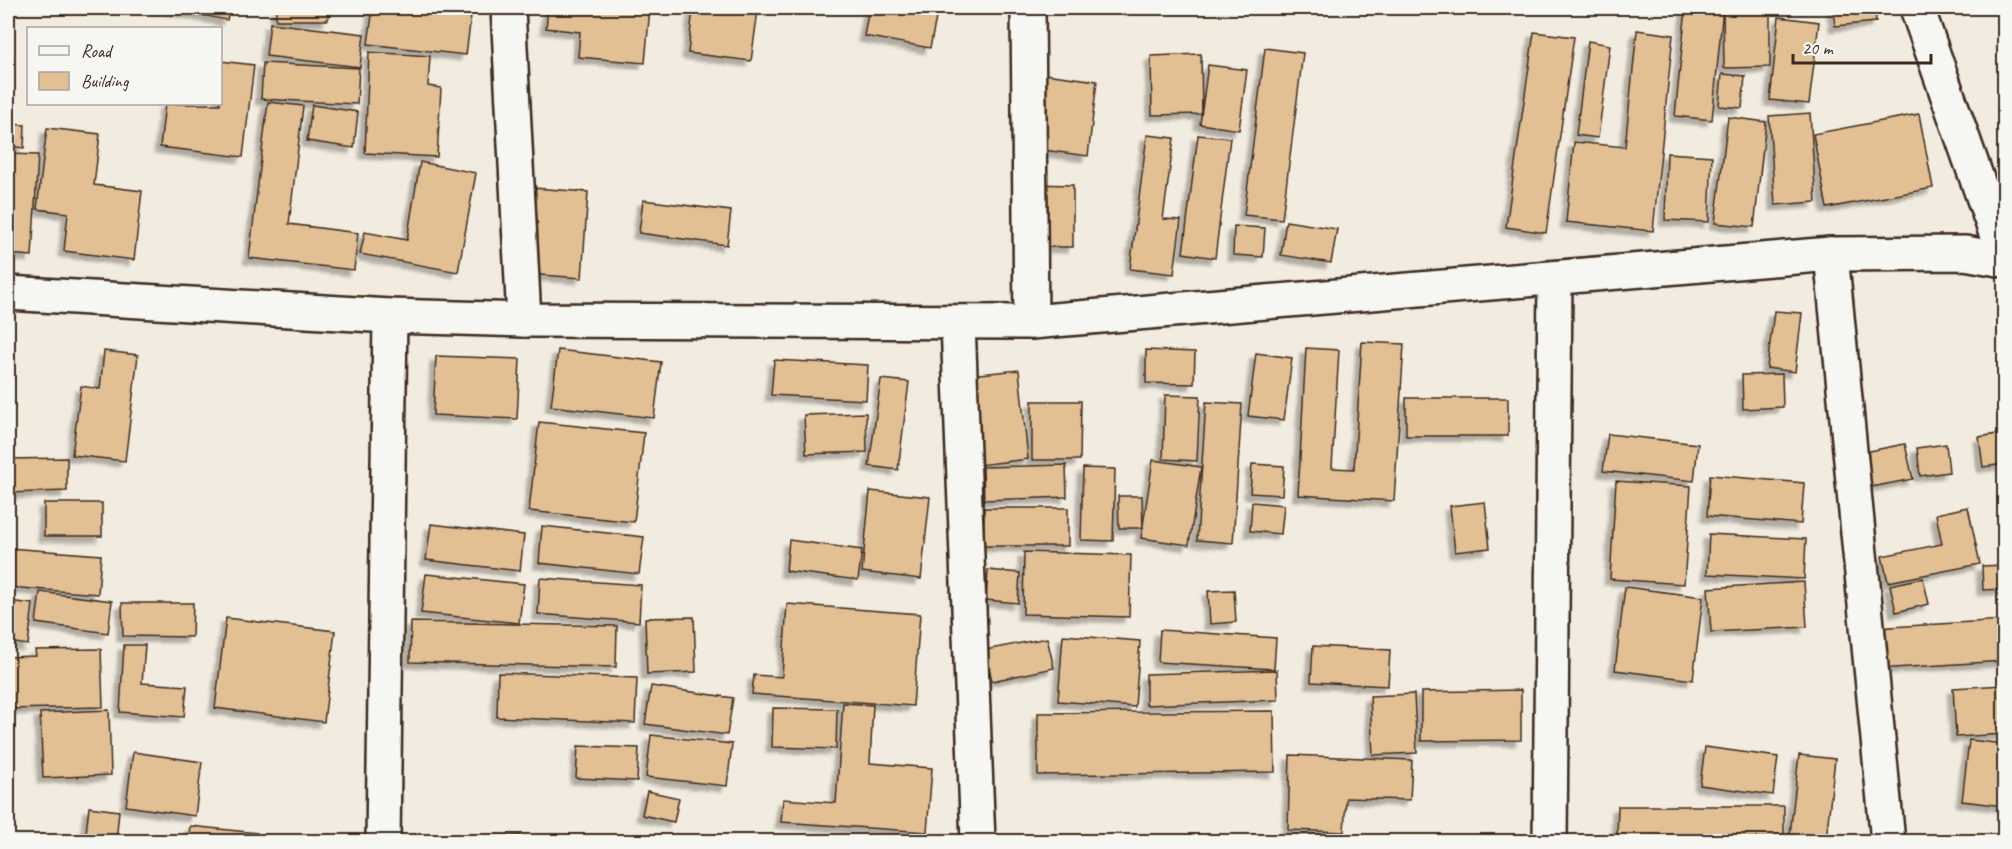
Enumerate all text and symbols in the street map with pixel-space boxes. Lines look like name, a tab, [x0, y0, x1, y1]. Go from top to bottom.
legend	[27, 27, 222, 105]
scale bar	[1793, 27, 1931, 65]
text: 20 m	[1802, 37, 1835, 59]
text: Road	[81, 40, 114, 62]
text: Building	[81, 70, 130, 92]

